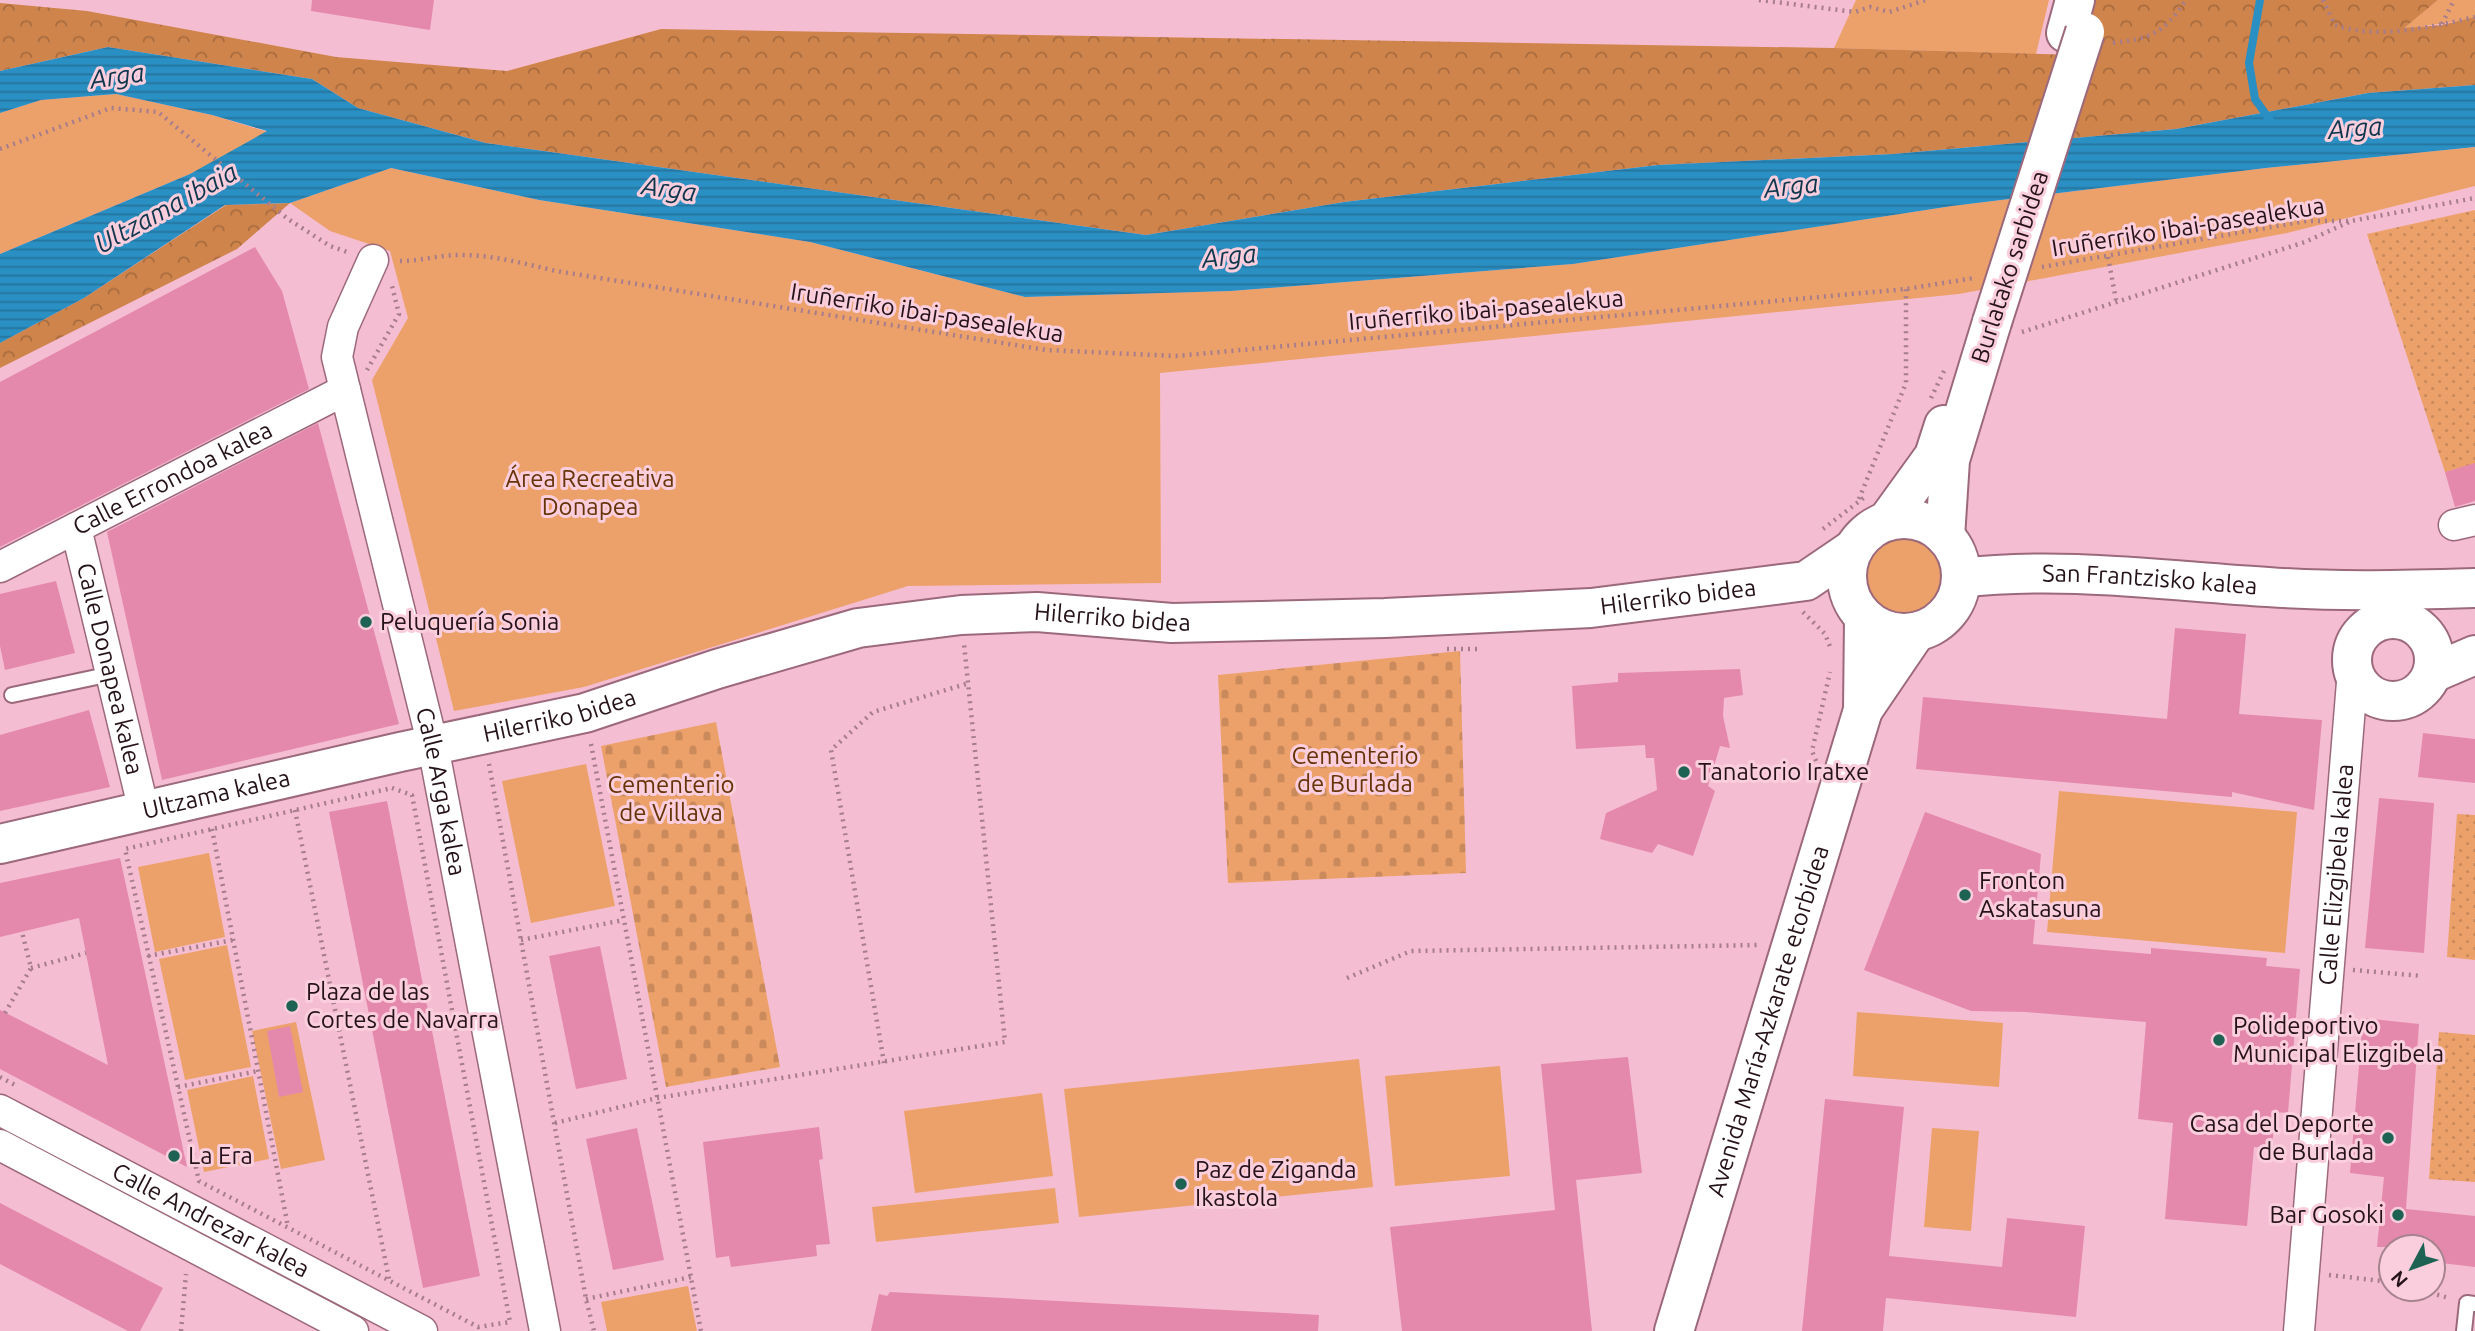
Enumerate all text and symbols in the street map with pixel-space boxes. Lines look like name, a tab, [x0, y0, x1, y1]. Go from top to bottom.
water label: Arga	[86, 57, 146, 94]
water label: Arga	[2325, 111, 2383, 144]
water label: Ultzama ibaia	[90, 157, 242, 259]
street label: Burlatako sarbidea	[1966, 167, 2053, 367]
water label: Arga	[1760, 168, 1820, 203]
water label: Arga	[638, 170, 698, 207]
street label: Iruñerriko ibai-pasealekua	[2049, 192, 2326, 261]
water label: Arga	[1198, 238, 1258, 273]
street label: Iruñerriko ibai-pasealekua	[789, 278, 1066, 347]
street label: Iruñerriko ibai-pasealekua	[1347, 284, 1625, 335]
street label: Calle Errondoa kalea	[68, 416, 276, 540]
park label: Área Recreativa Donapea	[506, 464, 674, 520]
street label: San Frantzisko kalea	[2042, 559, 2258, 599]
street label: Calle Donapea kalea	[72, 560, 149, 778]
street label: Hilerriko bidea	[1599, 573, 1758, 620]
street label: Hilerriko bidea	[1033, 598, 1191, 636]
place label: Peluquería Sonia	[380, 608, 559, 635]
marker: Peluquería Sonia	[358, 614, 374, 630]
street label: Hilerriko bidea	[480, 683, 639, 747]
street label: Calle Arga kalea	[411, 705, 472, 878]
park label: Cementerio de Burlada	[1291, 742, 1419, 797]
place label: Tanatorio Iratxe	[1698, 758, 1869, 785]
street label: Calle Elizgibela kalea	[2313, 763, 2358, 986]
street label: Ultzama kalea	[140, 764, 293, 824]
marker: Tanatorio Iratxe	[1676, 764, 1692, 780]
park label: Cementerio de Villava	[607, 771, 735, 826]
street label: Avenida María-Azkarate etorbidea	[1702, 842, 1834, 1200]
place label: Fronton Askatasuna	[1979, 867, 2102, 922]
marker: Fronton Askatasuna	[1957, 887, 1973, 903]
place label: Plaza de las Cortes de Navarra	[306, 978, 499, 1033]
marker: Plaza de las Cortes de Navarra	[284, 998, 300, 1014]
place label: Polideportivo Municipal Elizgibela	[2233, 1012, 2444, 1067]
marker: Polideportivo Municipal Elizgibela	[2211, 1032, 2227, 1048]
place label: Casa del Deporte de Burlada	[2190, 1110, 2374, 1165]
marker: Casa del Deporte de Burlada	[2380, 1130, 2396, 1146]
place label: La Era	[188, 1142, 253, 1169]
marker: La Era	[166, 1148, 182, 1164]
place label: Paz de Ziganda Ikastola	[1195, 1156, 1357, 1211]
street label: Calle Andrezar kalea	[108, 1157, 314, 1283]
marker: Paz de Ziganda Ikastola	[1173, 1176, 1189, 1192]
place label: Bar Gosoki	[2269, 1201, 2384, 1228]
marker: Bar Gosoki	[2390, 1207, 2406, 1223]
north arrow	[2377, 1233, 2447, 1303]
text: N	[2386, 1267, 2412, 1292]

